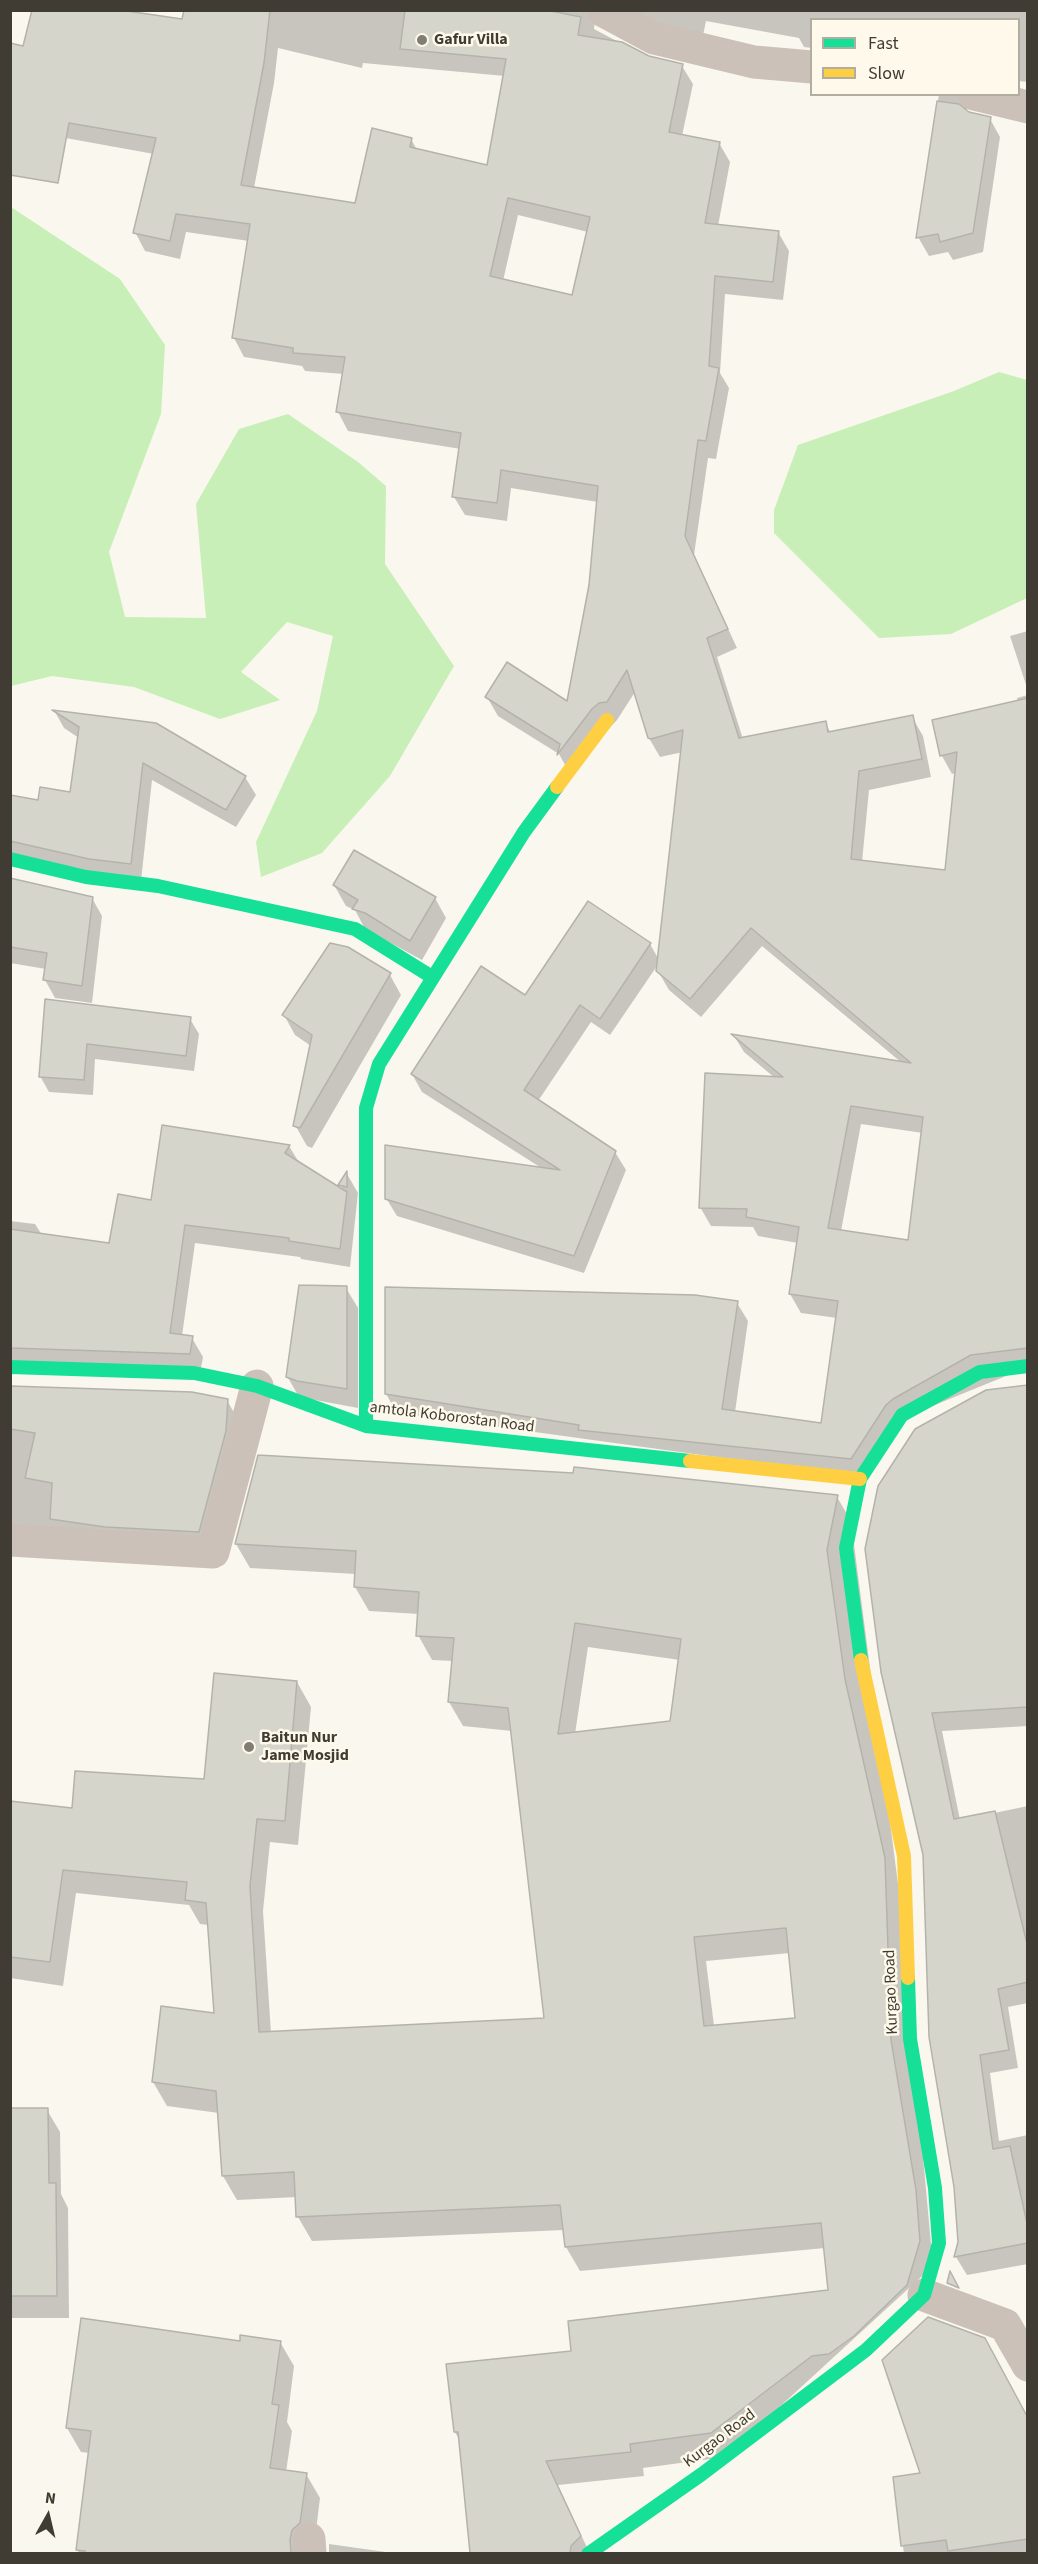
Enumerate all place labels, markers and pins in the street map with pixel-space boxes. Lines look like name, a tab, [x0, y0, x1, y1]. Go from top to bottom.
place label: Gafur Villa	[434, 30, 508, 50]
marker: Gafur Villa	[415, 33, 429, 47]
place label: Baitun Nur Jame Mosjid	[261, 1728, 349, 1766]
marker: Baitun Nur Jame Mosjid	[242, 1740, 256, 1754]

